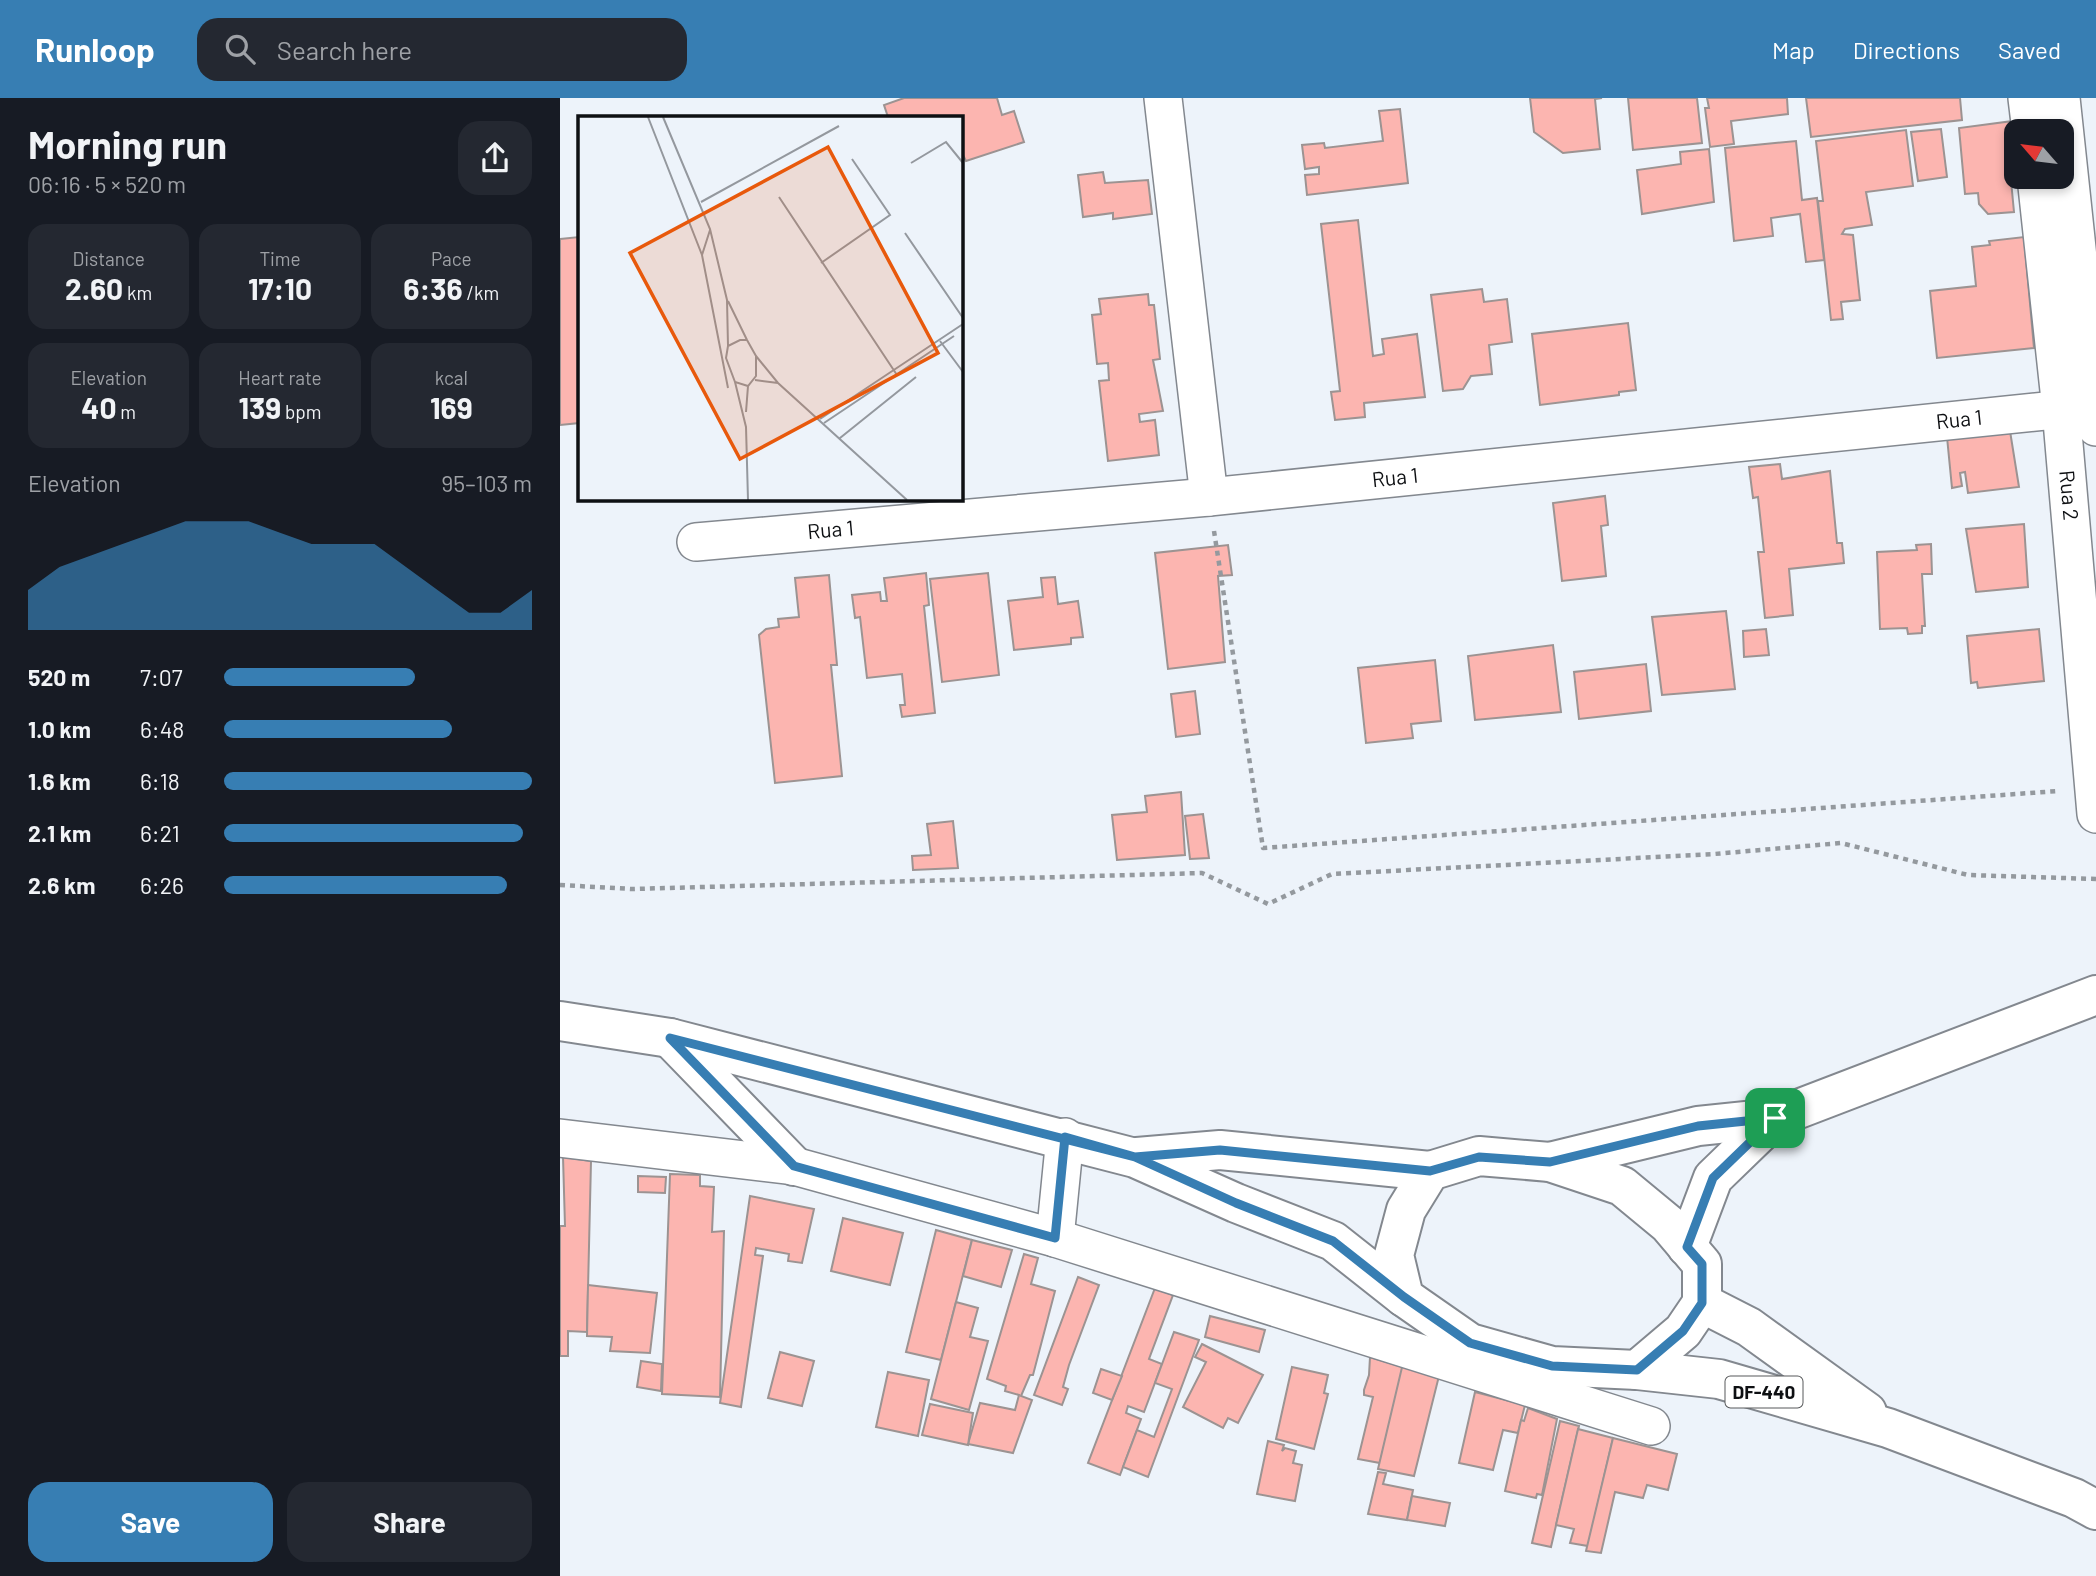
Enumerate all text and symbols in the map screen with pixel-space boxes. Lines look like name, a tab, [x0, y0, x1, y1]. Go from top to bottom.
search box	[197, 18, 687, 81]
text: Runloop	[35, 29, 155, 69]
icon: search	[221, 30, 259, 68]
text: Search here	[277, 34, 412, 65]
text: Map	[1772, 35, 1815, 64]
text: Directions	[1853, 35, 1960, 64]
text: Saved	[1998, 35, 2061, 64]
inset map	[578, 116, 962, 500]
north arrow	[2004, 119, 2074, 189]
map controls	[2004, 119, 2074, 189]
text: Morning run	[28, 121, 227, 167]
button: share	[458, 121, 532, 195]
text: 06:16 · 5 × 520 m	[28, 170, 186, 198]
text: Distance	[72, 247, 145, 270]
text: Time	[259, 247, 301, 270]
text: Pace	[431, 247, 472, 270]
text: 2.60	[65, 270, 123, 306]
text: 17:10	[248, 270, 312, 306]
text: 6:36	[403, 270, 463, 306]
text: km	[123, 281, 152, 304]
text: /km	[463, 281, 499, 304]
text: Elevation	[70, 366, 147, 389]
text: Heart rate	[238, 366, 322, 389]
text: kcal	[435, 366, 468, 389]
text: 40	[81, 389, 117, 425]
text: 139	[238, 389, 281, 425]
text: 169	[430, 389, 473, 425]
text: m	[117, 400, 136, 423]
text: bpm	[281, 400, 322, 423]
street label: Rua 1	[1935, 404, 1983, 433]
street label: Rua 1	[1371, 462, 1419, 491]
text: Elevation	[28, 469, 121, 497]
text: 95–103 m	[441, 469, 532, 497]
street label: Rua 2	[2055, 469, 2085, 521]
street label: Rua 1	[806, 514, 855, 543]
text: 520 m	[28, 663, 90, 691]
text: 7:07	[140, 663, 183, 691]
text: 1.0 km	[28, 715, 91, 743]
text: 6:48	[140, 715, 184, 743]
text: 1.6 km	[28, 767, 91, 795]
text: 6:18	[140, 767, 180, 795]
text: 2.1 km	[28, 819, 91, 847]
text: 6:21	[140, 819, 180, 847]
text: 2.6 km	[28, 871, 96, 899]
text: 6:26	[140, 871, 184, 899]
pin	[1745, 1088, 1805, 1148]
icon: arrive	[1756, 1099, 1794, 1137]
road number: DF-440	[1726, 1376, 1802, 1408]
button: Save	[28, 1482, 273, 1562]
button: Share	[287, 1482, 532, 1562]

